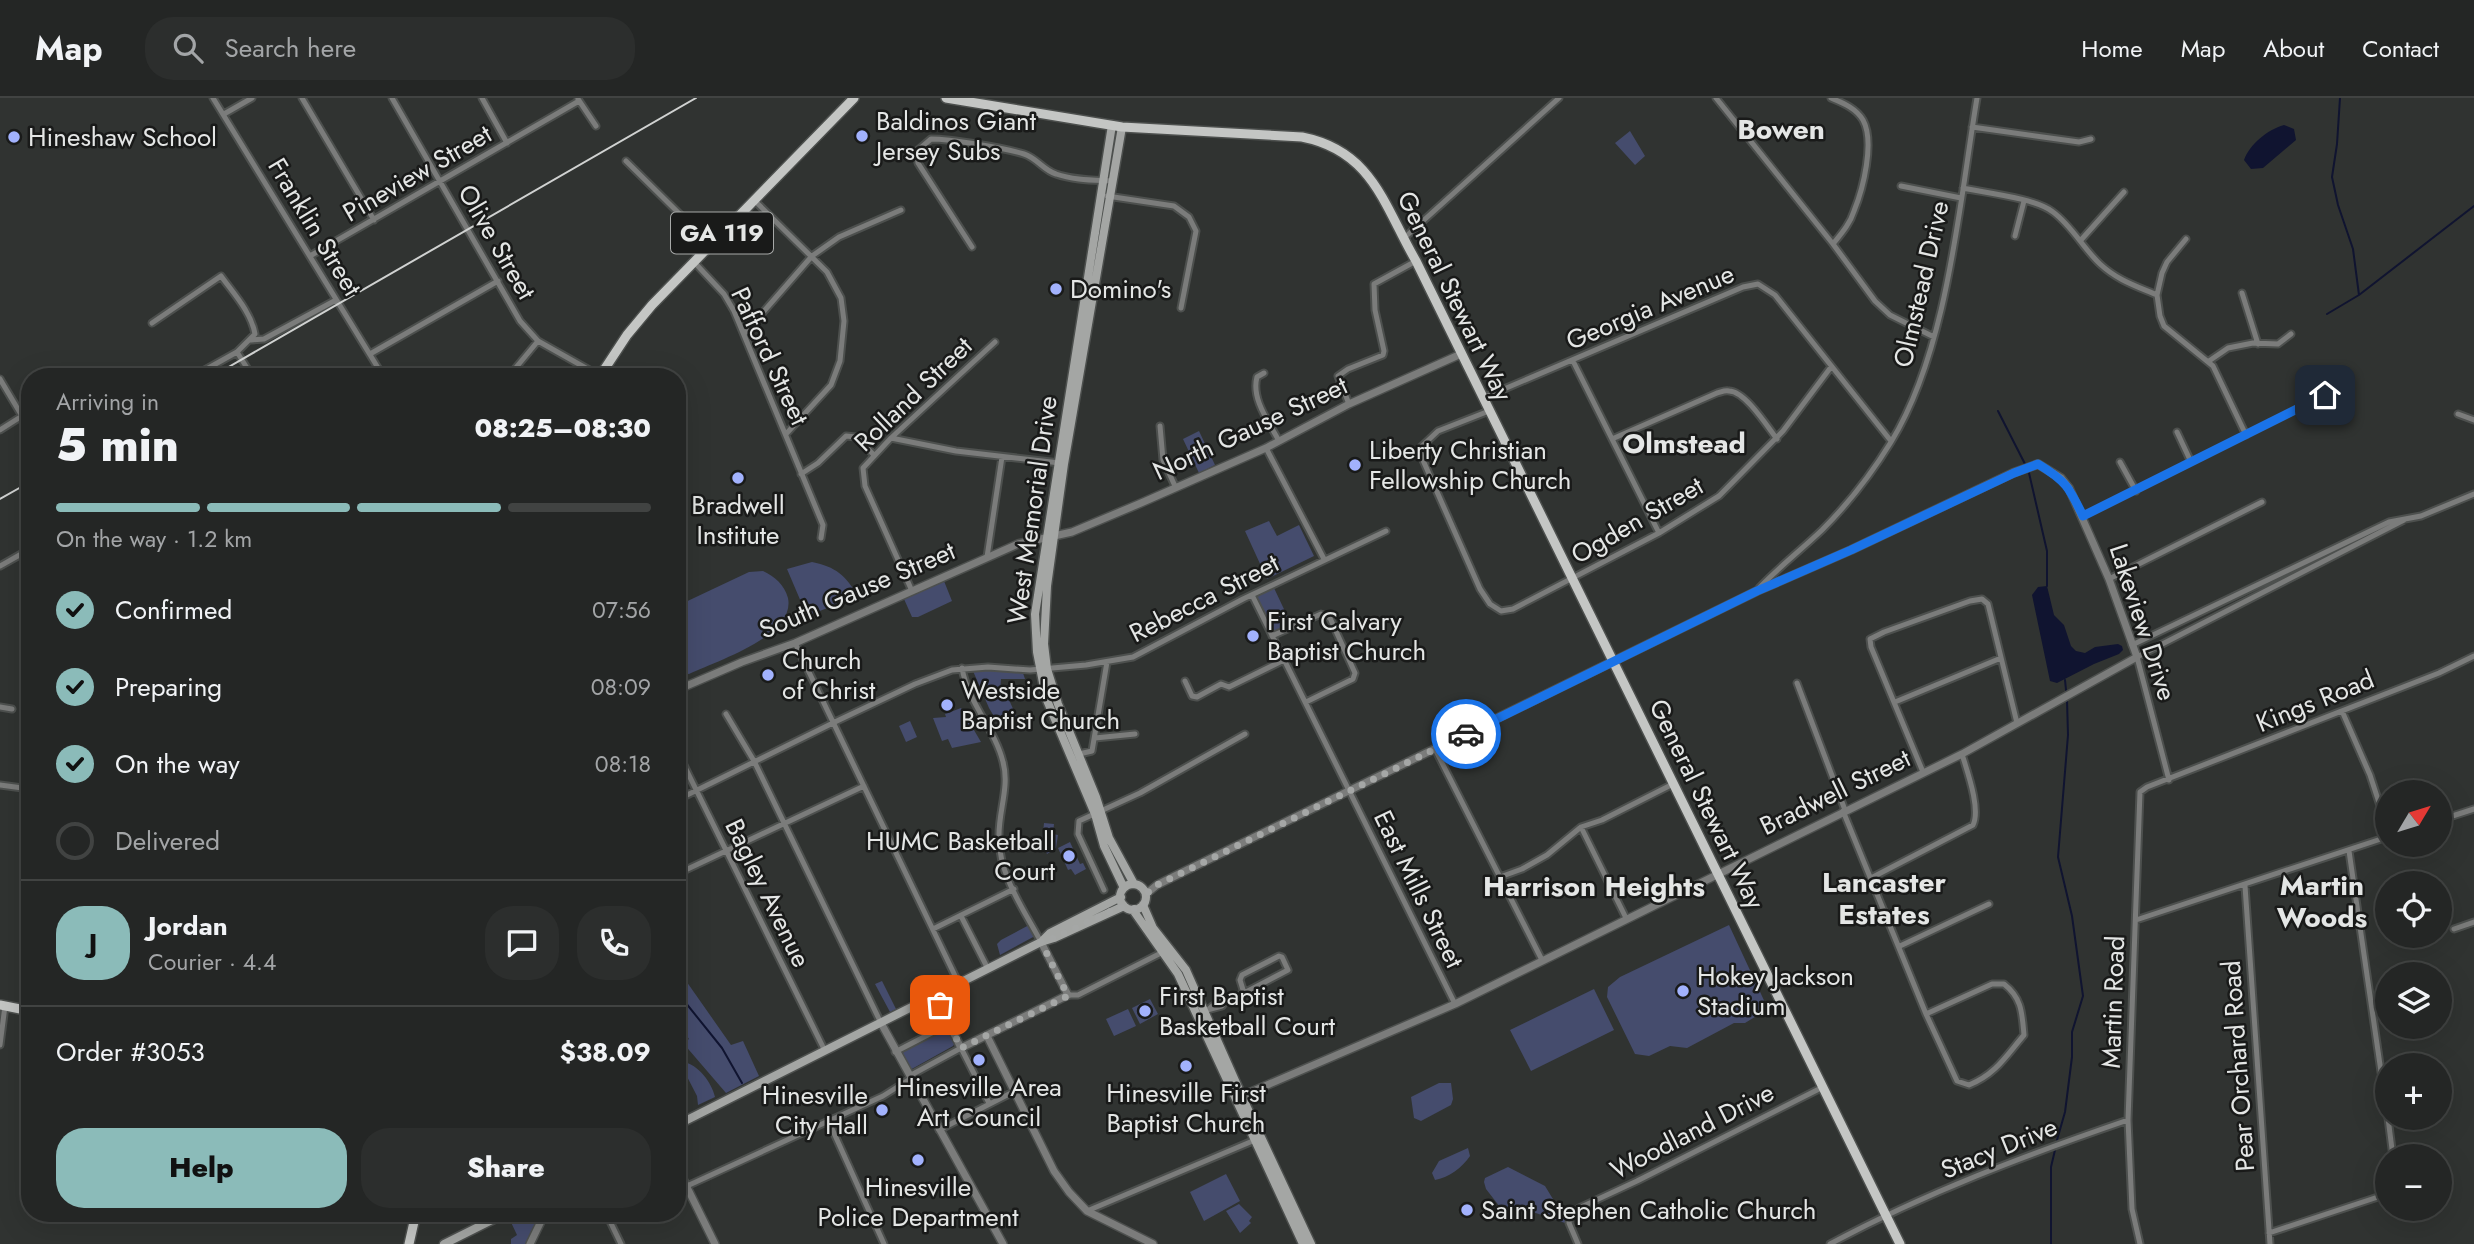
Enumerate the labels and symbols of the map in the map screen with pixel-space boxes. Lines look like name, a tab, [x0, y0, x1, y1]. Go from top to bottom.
place label: Baldinos Giant Jersey Subs	[873, 102, 1037, 170]
district label: Bowen	[1737, 109, 1825, 150]
street label: Pineview Street	[335, 115, 499, 231]
place label: Hineshaw School	[28, 118, 217, 156]
marker: Baldinos Giant Jersey Subs	[854, 128, 870, 144]
marker: Hineshaw School	[6, 129, 22, 145]
street label: Franklin Street	[259, 151, 372, 304]
street label: Olive Street	[449, 177, 546, 307]
street label: General Stewart Way	[1388, 185, 1523, 408]
street label: Olmstead Drive	[1883, 197, 1959, 371]
road number: GA 119	[671, 212, 773, 253]
street label: Georgia Avenue	[1560, 255, 1740, 359]
place label: Domino's	[1070, 270, 1171, 308]
street label: Pafford Street	[721, 281, 819, 432]
marker: Domino's	[1048, 281, 1064, 297]
street label: Rolland Street	[845, 327, 981, 460]
pin	[2295, 365, 2355, 425]
street label: North Gause Street	[1146, 366, 1354, 490]
street label: West Memorial Drive	[997, 393, 1067, 627]
district label: Olmstead	[1622, 423, 1746, 464]
place label: Liberty Christian Fellowship Church	[1369, 431, 1571, 499]
marker: Liberty Christian Fellowship Church	[1347, 457, 1363, 473]
street label: Ogden Street	[1564, 466, 1711, 573]
marker: Bradwell Institute	[730, 470, 746, 486]
place label: Bradwell Institute	[691, 486, 785, 554]
street label: South Gause Street	[753, 531, 962, 648]
street label: Lakeview Drive	[2100, 539, 2186, 705]
street label: Rebecca Street	[1123, 544, 1286, 652]
place label: First Calvary Baptist Church	[1267, 602, 1426, 670]
marker: First Calvary Baptist Church	[1245, 628, 1261, 644]
place label: Church of Christ	[782, 641, 876, 709]
street label: Kings Road	[2250, 660, 2380, 742]
marker: Church of Christ	[760, 667, 776, 683]
place label: Westside Baptist Church	[961, 671, 1120, 739]
street label: General Stewart Way	[1640, 693, 1775, 916]
marker: Westside Baptist Church	[939, 697, 955, 713]
courier	[1431, 699, 1501, 769]
street label: Bradwell Street	[1753, 739, 1917, 845]
north arrow	[2375, 780, 2452, 858]
street label: East Mills Street	[1364, 804, 1474, 975]
street label: Bagley Avenue	[716, 812, 820, 974]
place label: HUMC Basketball Court	[866, 822, 1056, 890]
marker: HUMC Basketball Court	[1061, 848, 1077, 864]
district label: Lancaster Estates	[1822, 862, 1947, 935]
district label: Martin Woods	[2277, 865, 2368, 938]
district label: Harrison Heights	[1483, 866, 1705, 907]
street label: Martin Road	[2092, 935, 2134, 1069]
place label: Hokey Jackson Stadium	[1697, 957, 1854, 1025]
street label: Pear Orchard Road	[2212, 959, 2264, 1173]
pin	[910, 975, 970, 1035]
place label: First Baptist Basketball Court	[1159, 977, 1336, 1045]
marker: Hokey Jackson Stadium	[1675, 983, 1691, 999]
marker: First Baptist Basketball Court	[1137, 1003, 1153, 1019]
marker: Hinesville Area Art Council	[971, 1052, 987, 1068]
marker: Hinesville First Baptist Church	[1178, 1058, 1194, 1074]
place label: Hinesville Area Art Council	[896, 1068, 1062, 1136]
street label: Woodland Drive	[1603, 1073, 1781, 1189]
place label: Hinesville First Baptist Church	[1106, 1074, 1267, 1142]
place label: Hinesville City Hall	[762, 1076, 868, 1144]
marker: Hinesville City Hall	[874, 1102, 890, 1118]
street label: Stacy Drive	[1935, 1107, 2063, 1189]
marker: Hinesville Police Department	[910, 1152, 926, 1168]
place label: Hinesville Police Department	[817, 1168, 1019, 1236]
place label: Saint Stephen Catholic Church	[1481, 1191, 1816, 1229]
marker: Saint Stephen Catholic Church	[1459, 1202, 1475, 1218]

